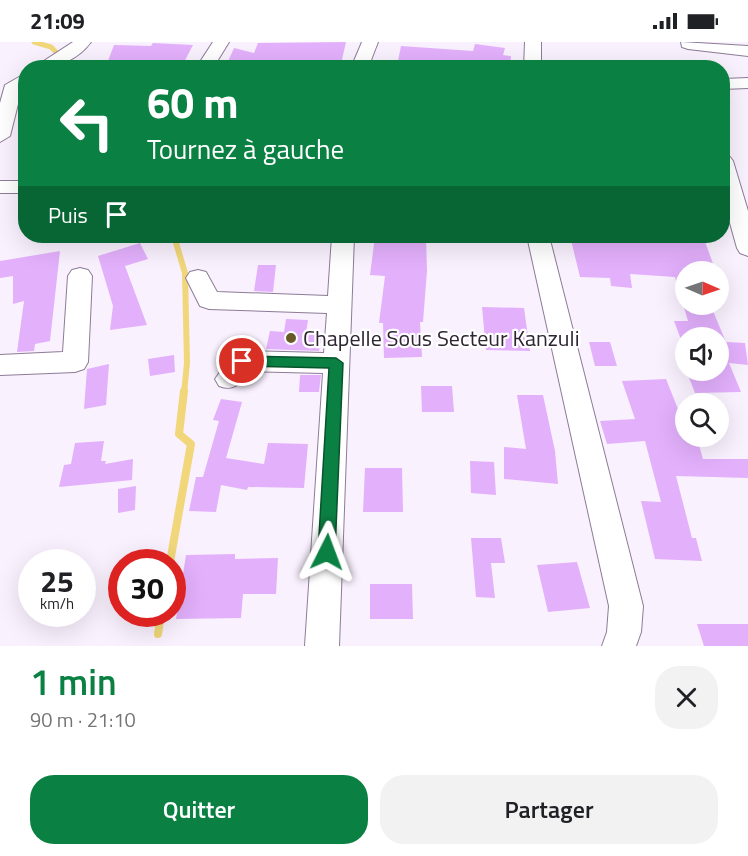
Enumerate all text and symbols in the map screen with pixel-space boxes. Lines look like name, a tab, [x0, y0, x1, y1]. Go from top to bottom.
text: 21:09	[30, 4, 85, 38]
text: 60 m	[147, 70, 239, 134]
icon: left	[48, 84, 126, 162]
text: Tournez à gauche	[147, 128, 344, 169]
text: Puis	[48, 198, 88, 232]
icon: arrive	[100, 198, 133, 231]
north arrow	[675, 261, 729, 315]
map controls	[675, 261, 729, 447]
place label: Chapelle Sous Secteur Kanzuli	[303, 321, 579, 355]
button: sound	[675, 327, 729, 381]
marker: Chapelle Sous Secteur Kanzuli	[284, 331, 298, 345]
pin	[216, 335, 267, 386]
icon: arrive	[225, 344, 258, 377]
button: search	[675, 393, 729, 447]
position arrow	[295, 520, 359, 584]
speed limit sign: 30	[108, 549, 186, 627]
text: 25	[40, 558, 74, 604]
text: km/h	[40, 592, 74, 615]
text: 1 min	[30, 654, 117, 709]
button: close	[655, 666, 718, 729]
text: 90 m · 21:10	[30, 704, 136, 735]
button: Quitter	[30, 775, 368, 844]
button: Partager	[380, 775, 718, 844]

